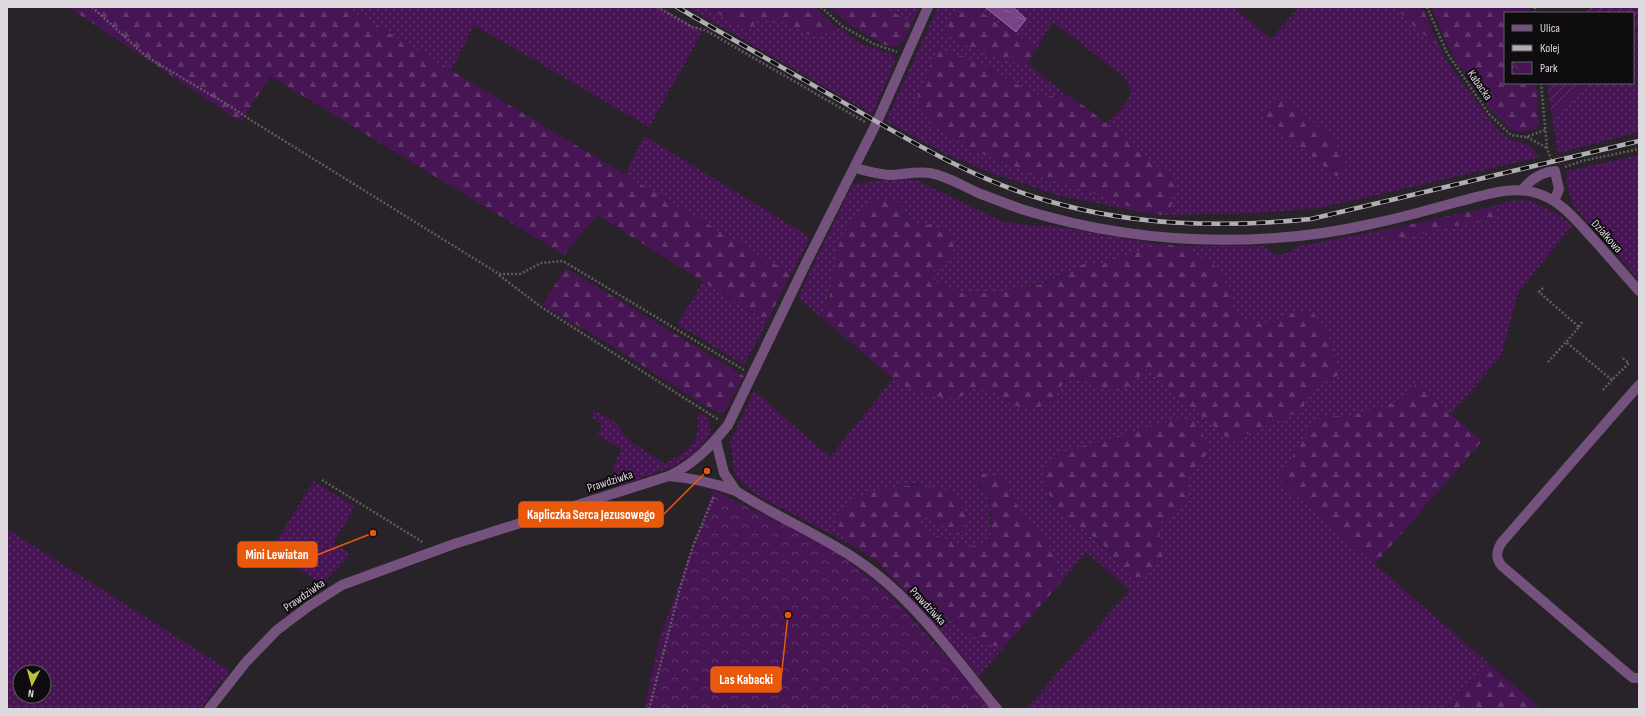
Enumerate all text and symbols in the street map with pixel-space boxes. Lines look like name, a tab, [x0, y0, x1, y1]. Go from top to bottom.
legend	[1504, 12, 1634, 84]
text: Ulica	[1540, 21, 1560, 36]
text: Kolej	[1540, 41, 1559, 56]
text: Park	[1540, 61, 1558, 76]
street label: Kabacka	[1464, 67, 1496, 104]
street label: Działkowa	[1588, 217, 1626, 256]
street label: Prawdziwka	[585, 467, 635, 496]
callout: Kapliczka Serca Jezusowego	[519, 502, 663, 527]
text: Kapliczka Serca Jezusowego	[527, 507, 655, 523]
callout: Mini Lewiatan	[238, 542, 317, 567]
text: Mini Lewiatan	[245, 547, 309, 563]
street label: Prawdziwka	[281, 576, 328, 615]
street label: Prawdziwka	[906, 584, 949, 629]
north arrow	[12, 664, 52, 704]
callout: Las Kabacki	[711, 667, 781, 692]
text: Las Kabacki	[719, 672, 773, 688]
text: N	[27, 687, 35, 700]

